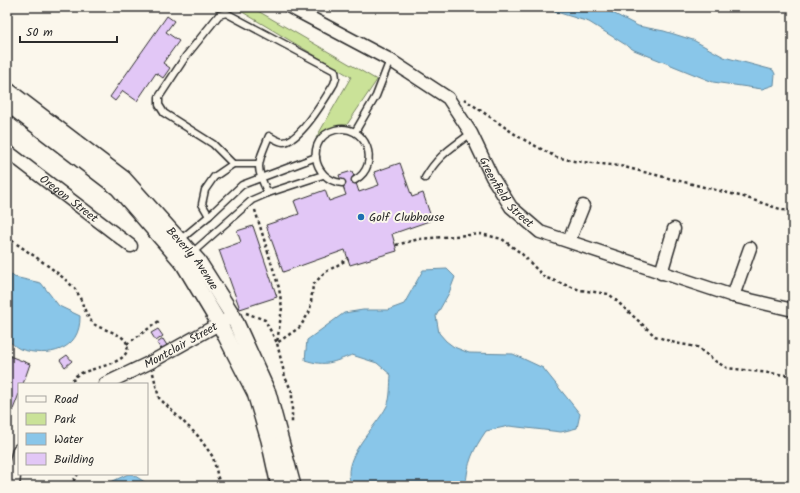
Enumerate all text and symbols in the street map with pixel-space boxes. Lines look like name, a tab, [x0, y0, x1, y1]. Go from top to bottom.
scale bar	[20, 18, 117, 44]
text: 50 m	[26, 23, 53, 42]
street label: Greenfield Street	[474, 154, 538, 232]
street label: Oregon Street	[36, 170, 103, 227]
place label: Golf Clubhouse	[369, 208, 445, 227]
marker: Golf Clubhouse	[356, 212, 366, 222]
street label: Beverly Avenue	[162, 222, 224, 294]
street label: Montclair Street	[141, 317, 221, 374]
legend	[18, 383, 148, 475]
text: Road	[54, 390, 79, 409]
text: Park	[54, 410, 76, 429]
text: Water	[54, 430, 84, 449]
text: Building	[54, 450, 94, 469]

